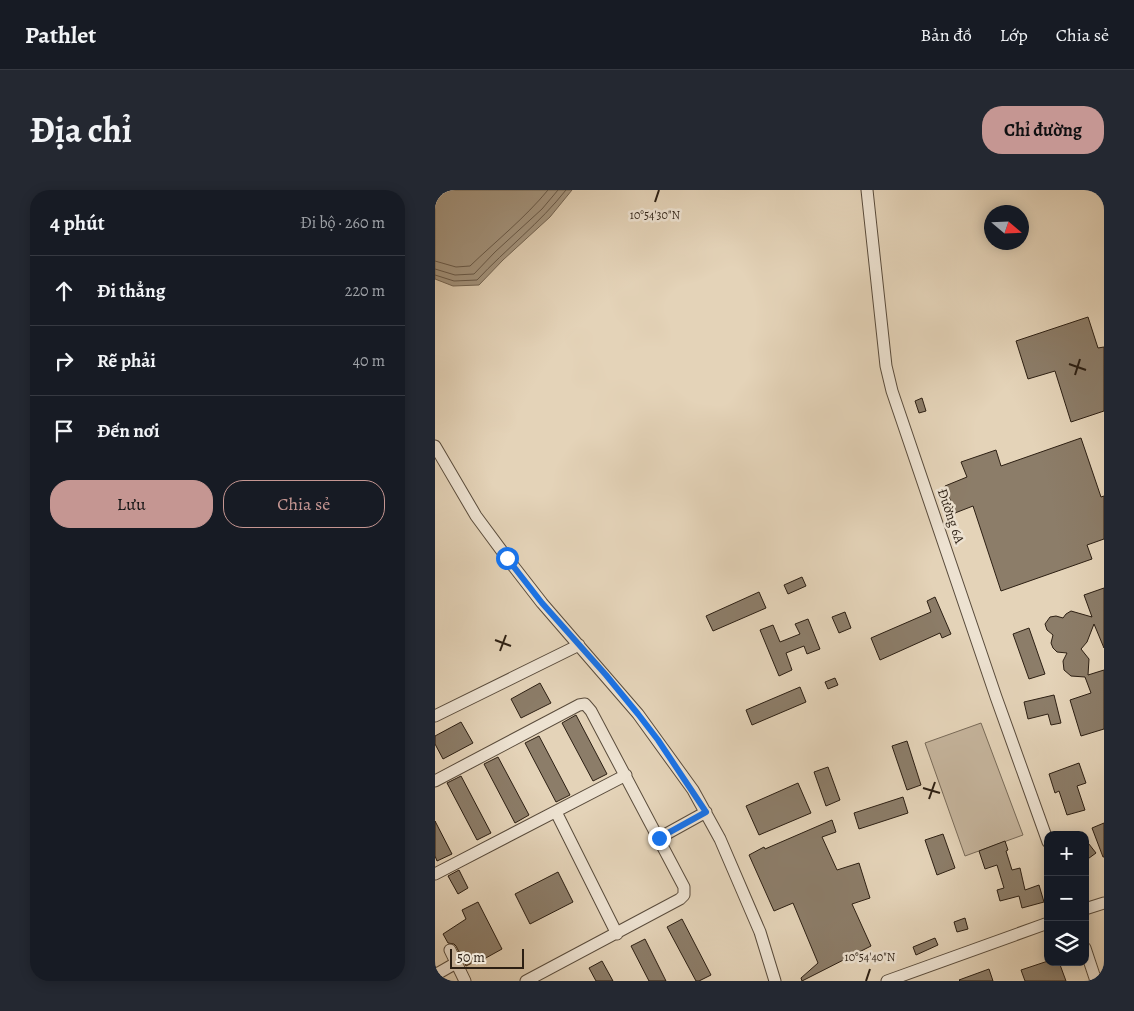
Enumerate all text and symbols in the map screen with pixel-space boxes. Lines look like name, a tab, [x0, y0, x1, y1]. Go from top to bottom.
text: Pathlet	[25, 19, 96, 51]
text: Bản đồ	[921, 23, 972, 47]
text: Lớp	[1000, 23, 1028, 47]
text: Chia sẻ	[1056, 23, 1109, 47]
text: Địa chỉ	[30, 106, 132, 154]
button: Chỉ đường	[982, 106, 1104, 154]
north arrow	[984, 205, 1029, 250]
text: 10°54'30"N	[630, 207, 681, 223]
text: 4 phút	[50, 209, 105, 237]
text: Đi bộ · 260 m	[300, 212, 385, 234]
icon: ahead	[50, 277, 78, 305]
text: Đi thẳng	[97, 278, 165, 304]
text: 220 m	[345, 280, 385, 302]
icon: right	[50, 347, 78, 375]
text: Rẽ phải	[97, 348, 156, 374]
text: 40 m	[353, 350, 385, 372]
icon: arrive	[50, 417, 78, 445]
text: Đến nơi	[97, 418, 159, 444]
button: Lưu	[50, 480, 213, 528]
button: Chia sẻ	[223, 480, 385, 528]
street label: Đường 6A	[933, 486, 970, 547]
route start	[496, 547, 519, 570]
route end	[648, 827, 671, 850]
map controls	[1044, 831, 1089, 966]
button: +	[1044, 831, 1089, 876]
button: −	[1044, 876, 1089, 921]
button: layers	[1044, 921, 1089, 966]
scale bar	[450, 946, 524, 969]
text: 50 m	[457, 948, 485, 967]
text: 10°54'40"N	[845, 949, 896, 965]

